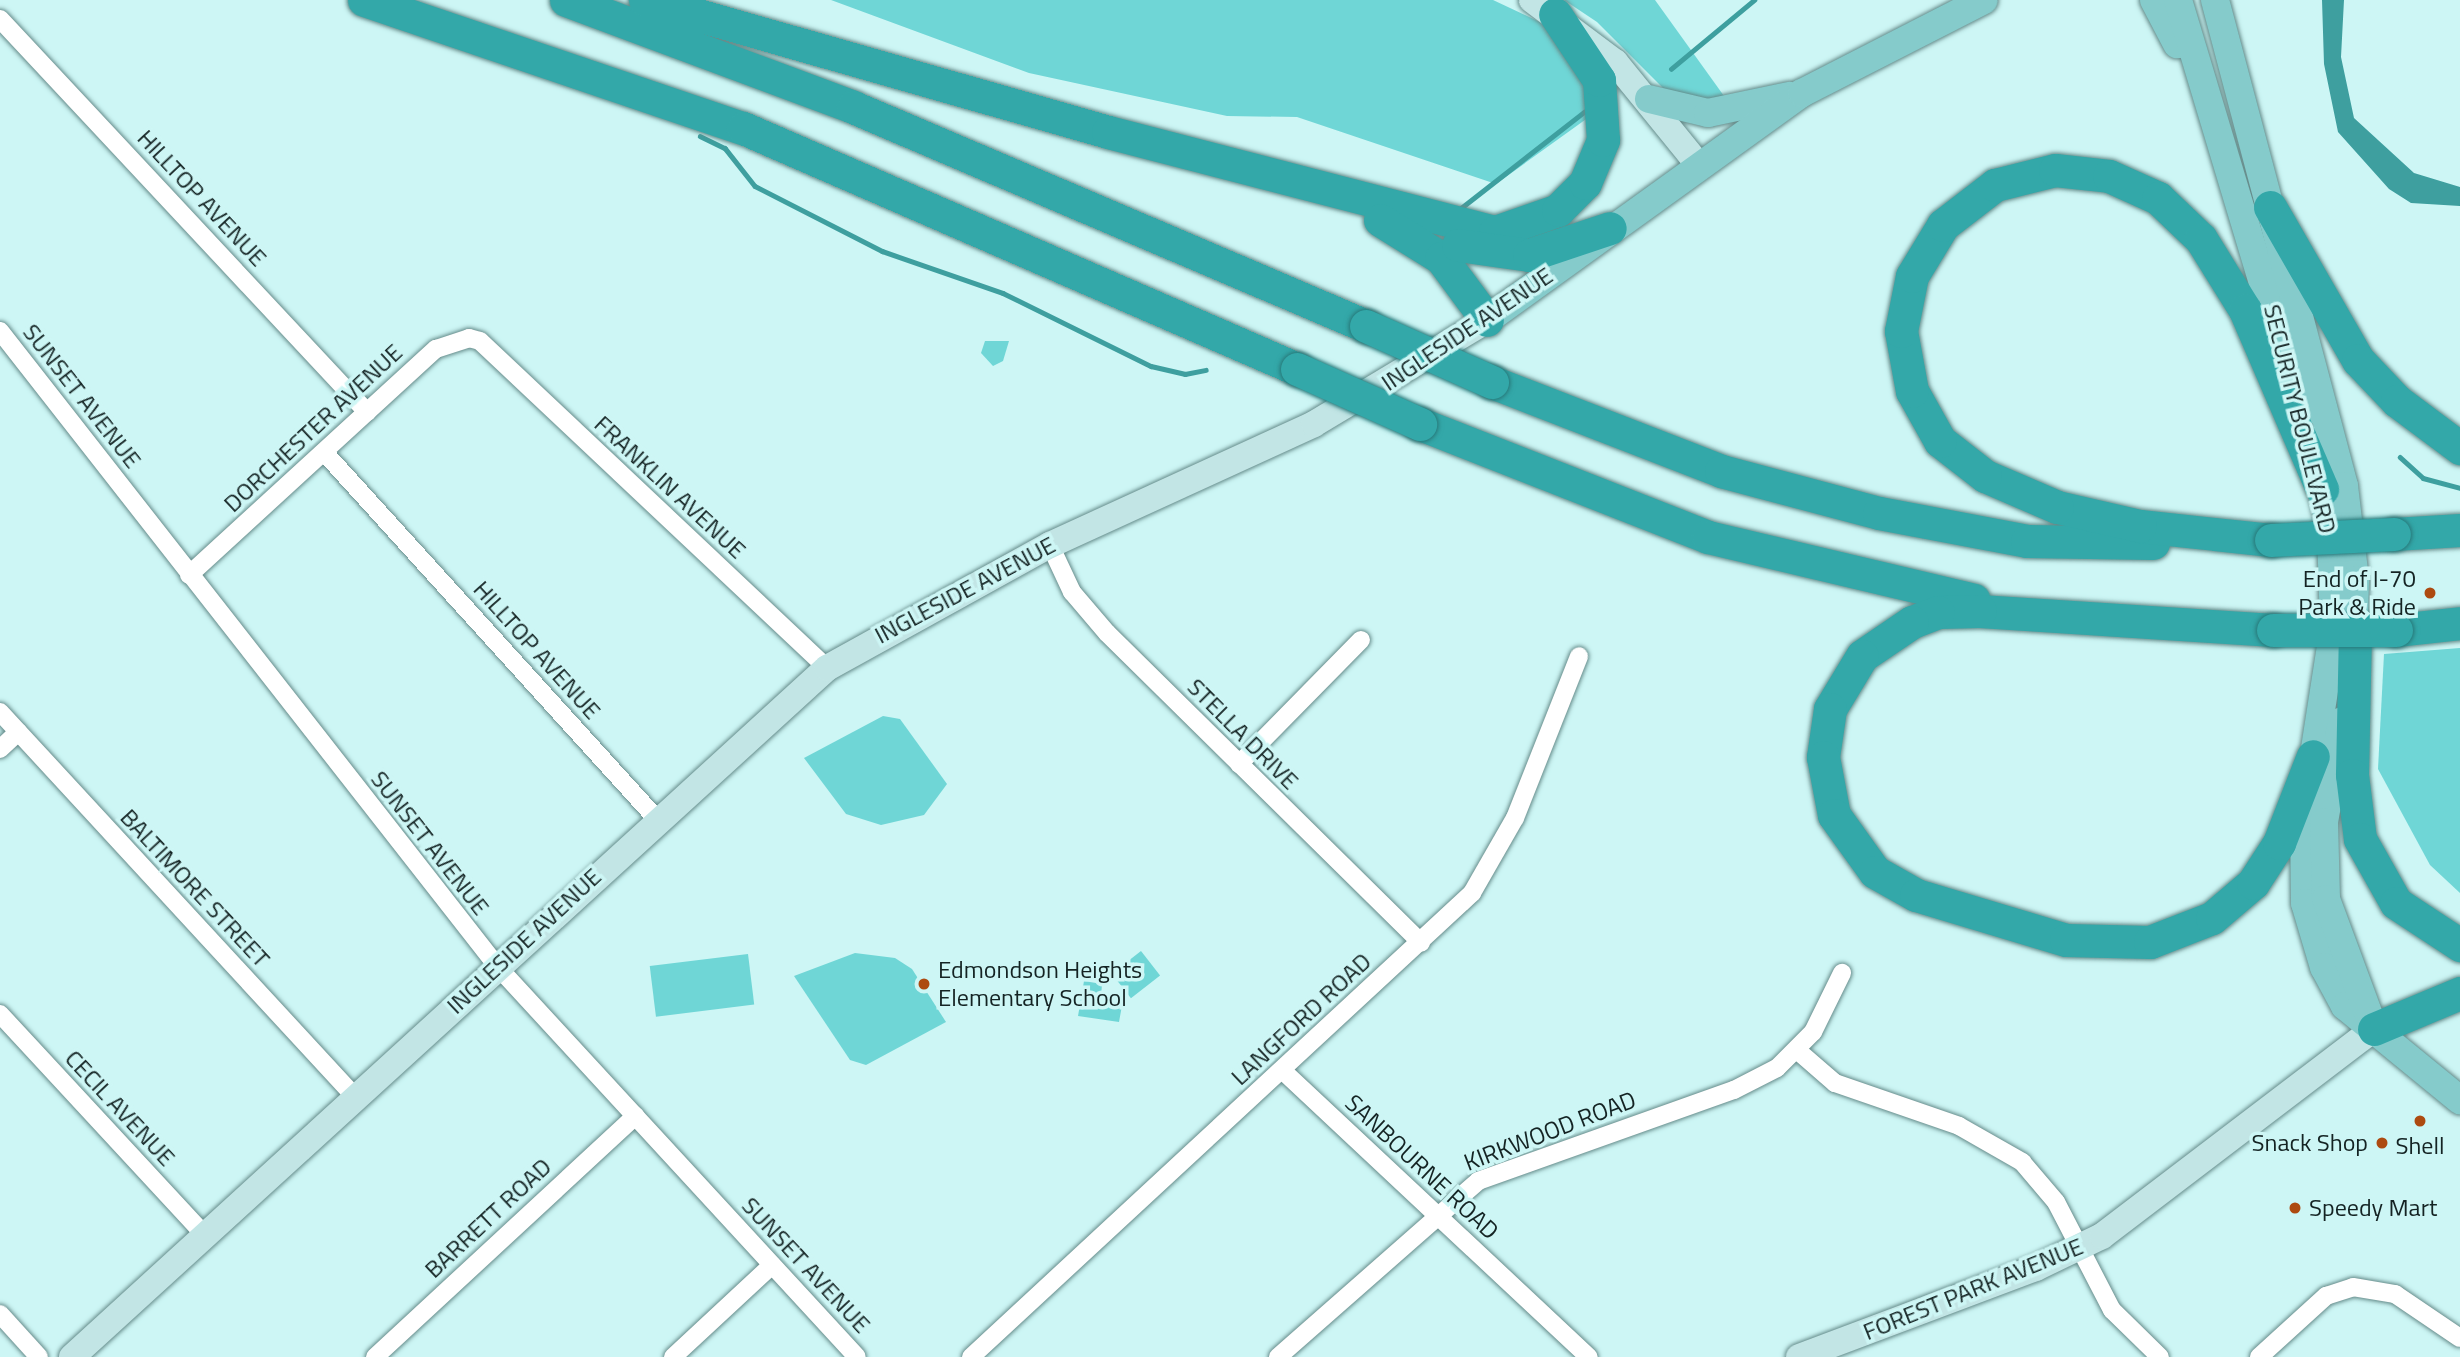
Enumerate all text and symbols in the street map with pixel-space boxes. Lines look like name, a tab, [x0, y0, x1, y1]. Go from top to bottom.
street label: HILLTOP AVENUE	[131, 124, 273, 272]
street label: INGLESIDE AVENUE	[1376, 261, 1558, 397]
street label: SECURITY BOULEVARD	[2258, 302, 2342, 536]
street label: SUNSET AVENUE	[17, 318, 147, 474]
street label: DORCHESTER AVENUE	[218, 338, 408, 518]
street label: FRANKLIN AVENUE	[588, 410, 752, 564]
street label: INGLESIDE AVENUE	[870, 530, 1060, 650]
place label: End of I-70 Park & Ride	[2298, 565, 2416, 621]
street label: HILLTOP AVENUE	[467, 575, 607, 725]
marker: End of I-70 Park & Ride	[2422, 585, 2438, 601]
street label: STELLA DRIVE	[1182, 673, 1304, 795]
street label: SUNSET AVENUE	[365, 765, 495, 921]
street label: BALTIMORE STREET	[114, 803, 276, 973]
street label: INGLESIDE AVENUE	[441, 862, 607, 1020]
street label: LANGFORD ROAD	[1225, 947, 1377, 1091]
place label: Edmondson Heights Elementary School	[938, 956, 1142, 1012]
marker: Edmondson Heights Elementary School	[916, 976, 932, 992]
street label: CECIL AVENUE	[59, 1044, 181, 1172]
street label: KIRKWOOD ROAD	[1460, 1085, 1640, 1177]
street label: SANBOURNE ROAD	[1339, 1089, 1505, 1245]
marker: Shell	[2412, 1113, 2428, 1129]
place label: Snack Shop	[2252, 1129, 2368, 1157]
place label: Shell	[2395, 1132, 2445, 1160]
marker: Snack Shop	[2374, 1135, 2390, 1151]
street label: BARRETT ROAD	[419, 1152, 557, 1284]
street label: SUNSET AVENUE	[736, 1191, 876, 1339]
place label: Speedy Mart	[2309, 1194, 2437, 1222]
marker: Speedy Mart	[2287, 1200, 2303, 1216]
street label: FOREST PARK AVENUE	[1859, 1232, 2087, 1346]

